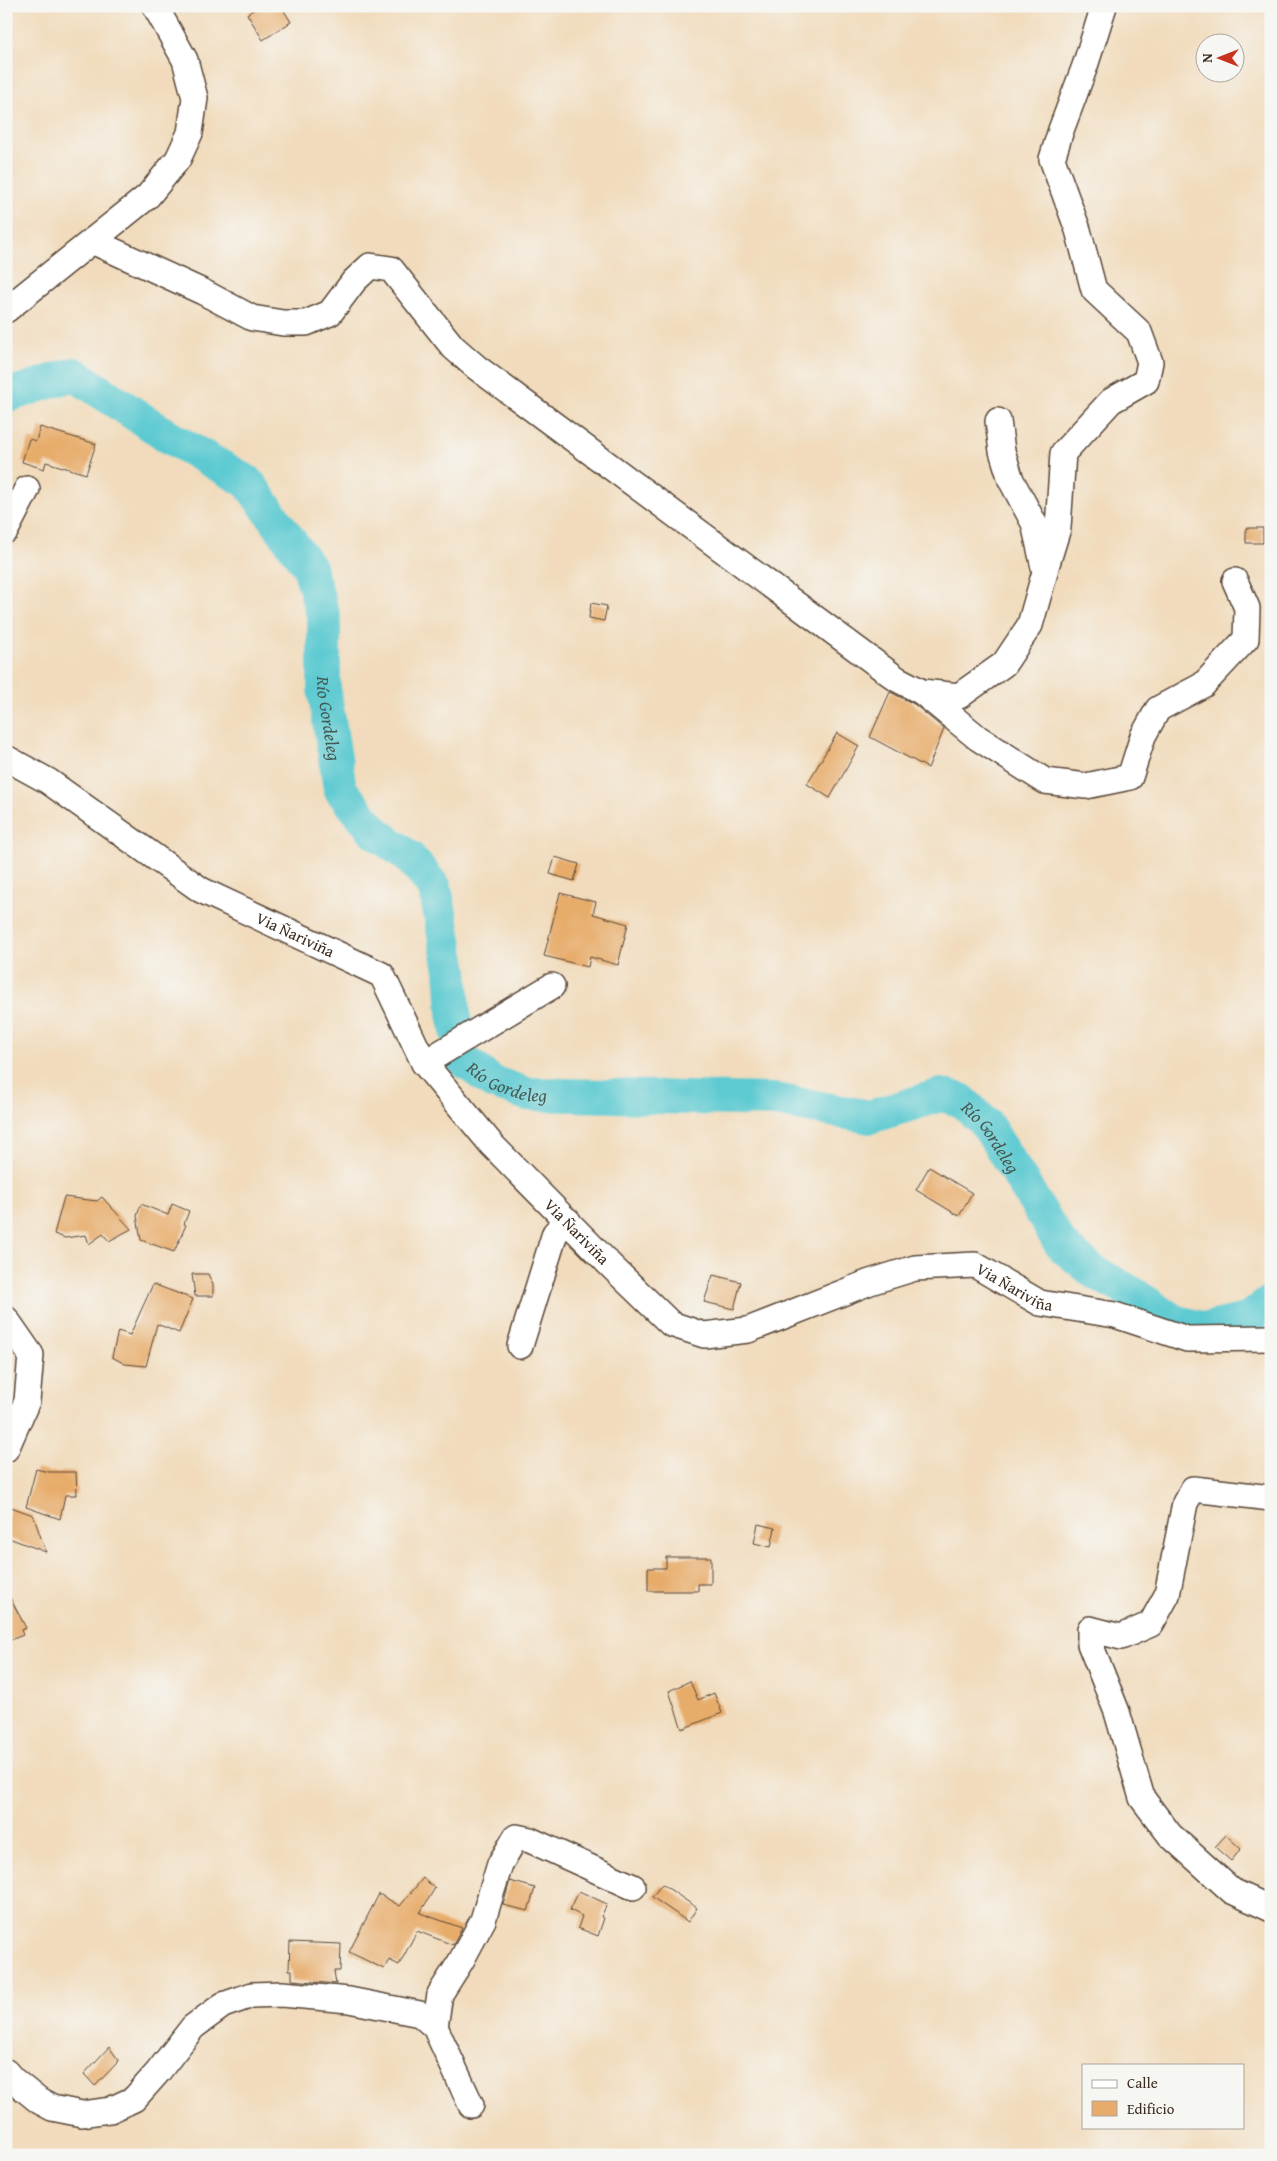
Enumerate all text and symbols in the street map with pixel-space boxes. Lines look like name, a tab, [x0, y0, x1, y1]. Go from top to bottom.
north arrow	[1194, 32, 1244, 82]
text: N	[1197, 53, 1217, 63]
water label: Río Gordeleg	[311, 675, 349, 763]
street label: Via Ñariviña	[252, 906, 339, 963]
water label: Río Gordeleg	[461, 1053, 547, 1108]
water label: Río Gordeleg	[955, 1093, 1027, 1178]
street label: Via Ñariviña	[539, 1193, 615, 1270]
street label: Via Ñariviña	[972, 1256, 1055, 1317]
legend	[1082, 2064, 1244, 2128]
text: Calle	[1127, 2072, 1158, 2093]
text: Edificio	[1127, 2098, 1175, 2119]

